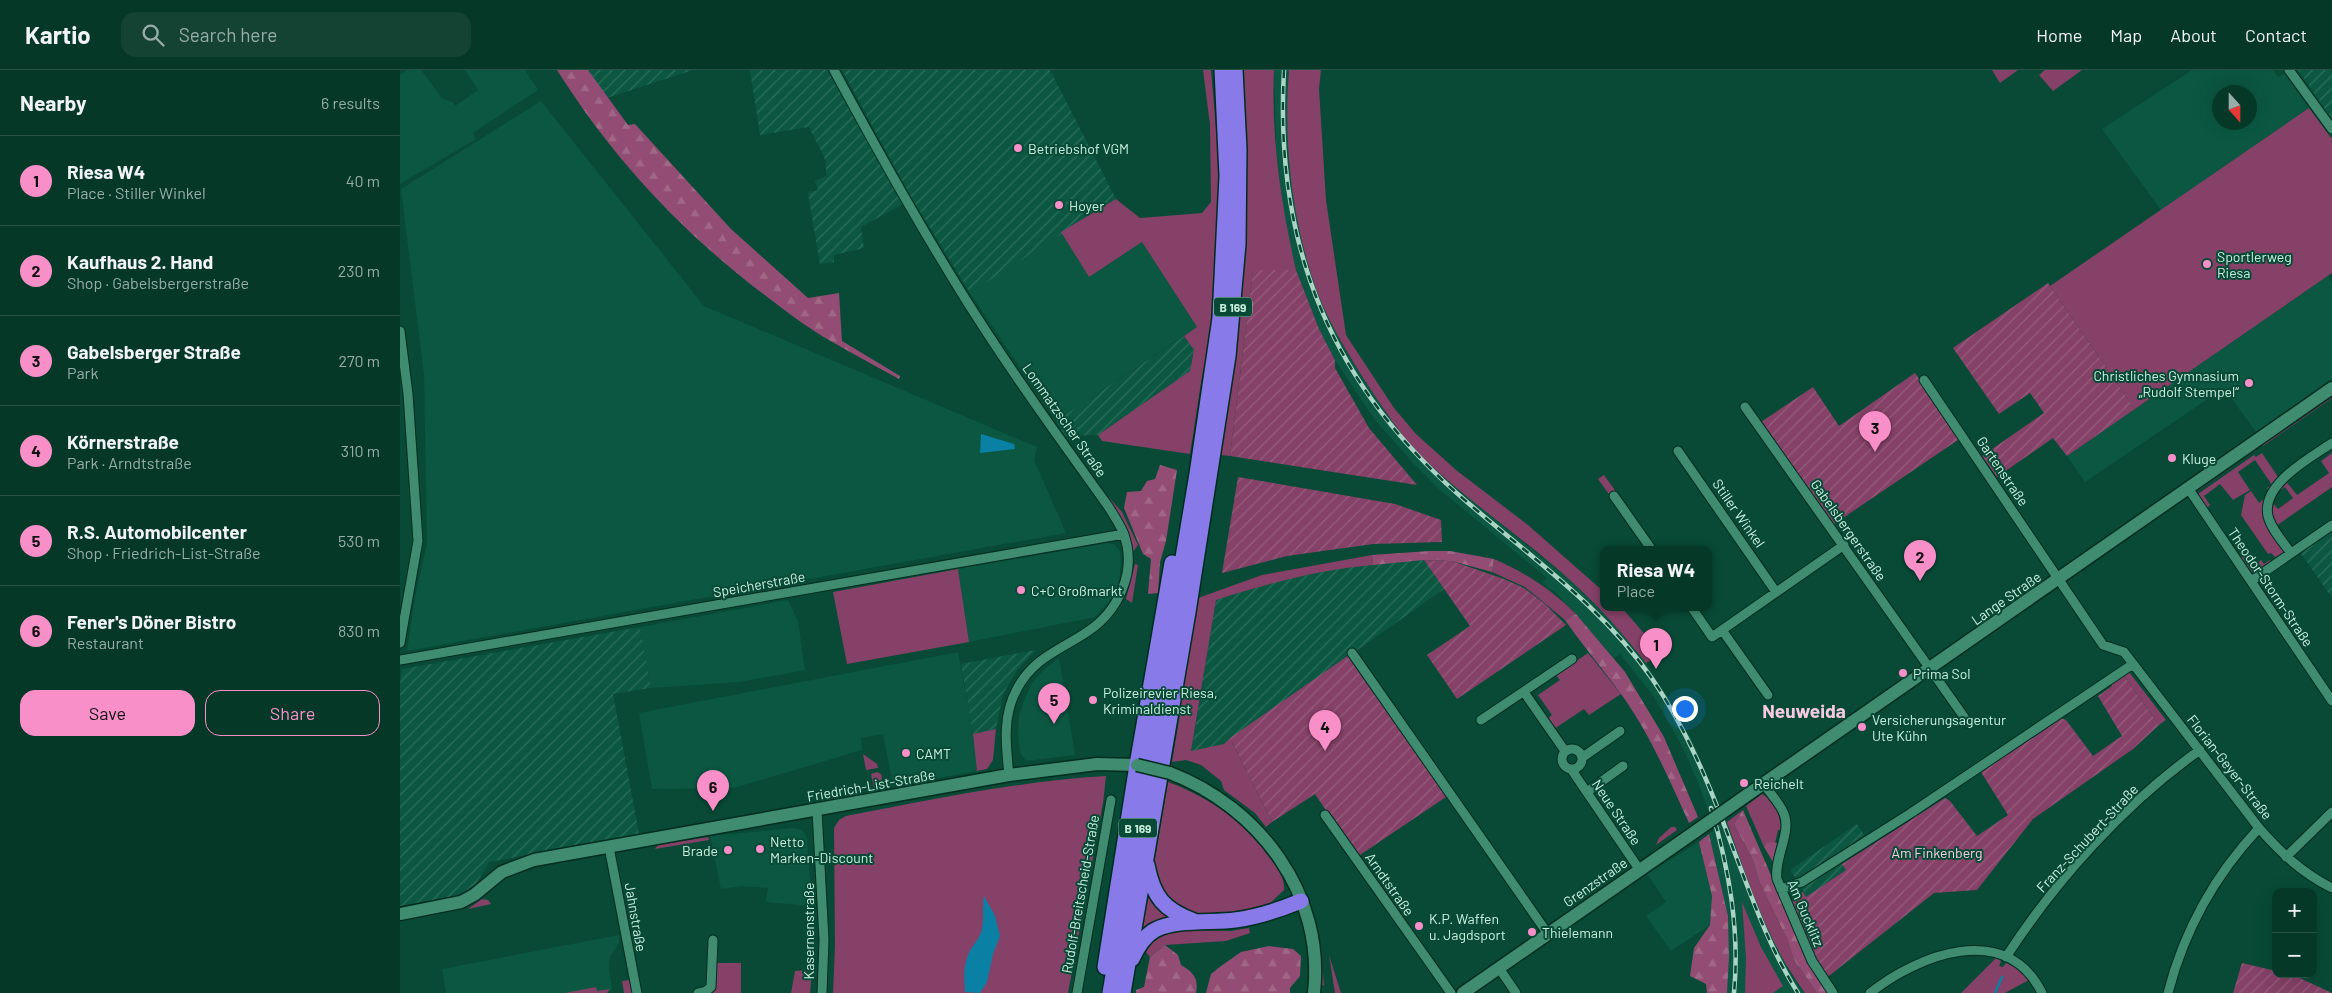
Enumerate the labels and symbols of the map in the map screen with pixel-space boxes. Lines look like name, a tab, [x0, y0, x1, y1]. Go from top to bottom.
north arrow	[2212, 85, 2257, 130]
place label: Betriebshof VGM	[1028, 140, 1129, 157]
marker: Betriebshof VGM	[1012, 142, 1024, 154]
place label: Hoyer	[1069, 197, 1104, 214]
marker: Hoyer	[1053, 199, 1065, 211]
place label: Sportlerweg Riesa	[2217, 248, 2292, 281]
marker: Sportlerweg Riesa	[2201, 258, 2213, 270]
road number: B 169	[1214, 298, 1252, 316]
street label: Lommatzscher Straße	[1019, 360, 1111, 480]
place label: Christliches Gymnasium „Rudolf Stempel“	[2093, 367, 2239, 400]
marker: Christliches Gymnasium „Rudolf Stempel“	[2243, 377, 2255, 389]
pin: 3	[1859, 411, 1891, 452]
street label: Gartenstraße	[1974, 433, 2032, 509]
place label: Kluge	[2182, 450, 2216, 467]
marker: Kluge	[2166, 452, 2178, 464]
street label: Stiller Winkel	[1709, 476, 1769, 550]
street label: Gabelsbergerstraße	[1808, 476, 1890, 584]
street label: Theodor-Storm-Straße	[2225, 524, 2317, 650]
pin: 2	[1904, 540, 1936, 581]
street label: Speicherstraße	[712, 568, 806, 600]
street label: Lange Straße	[1968, 568, 2044, 628]
place label: C+C Großmarkt	[1031, 582, 1123, 599]
marker: C+C Großmarkt	[1015, 584, 1027, 596]
pin: 1	[1640, 628, 1672, 669]
place label: Prima Sol	[1913, 665, 1971, 682]
marker: Prima Sol	[1897, 667, 1909, 679]
pin: 5	[1038, 683, 1070, 724]
place label: Polizeirevier Riesa, Kriminaldienst	[1103, 684, 1218, 717]
marker: Polizeirevier Riesa, Kriminaldienst	[1087, 694, 1099, 706]
your location	[1672, 696, 1698, 722]
district label: Neuweida	[1762, 699, 1846, 722]
pin: 4	[1309, 710, 1341, 751]
place label: Versicherungsagentur Ute Kühn	[1872, 711, 2006, 744]
street label: Florian-Geyer-Straße	[2184, 711, 2276, 823]
marker: Versicherungsagentur Ute Kühn	[1856, 721, 1868, 733]
place label: CAMT	[916, 745, 951, 762]
marker: CAMT	[900, 747, 912, 759]
street label: Friedrich-List-Straße	[806, 765, 936, 805]
pin: 6	[697, 770, 729, 811]
place label: Reichelt	[1754, 775, 1804, 792]
street label: Neue Straße	[1589, 776, 1645, 848]
marker: Reichelt	[1738, 777, 1750, 789]
street label: Franz-Schubert-Straße	[2033, 781, 2141, 895]
street label: Rudolf-Breitscheid-Straße	[1058, 813, 1102, 975]
road number: B 169	[1119, 818, 1157, 838]
place label: Netto Marken-Discount	[770, 833, 873, 866]
place label: Brade	[682, 842, 718, 859]
marker: Netto Marken-Discount	[754, 843, 766, 855]
marker: Brade	[722, 844, 734, 856]
park label: Am Finkenberg	[1891, 844, 1983, 861]
street label: Arndtstraße	[1362, 849, 1418, 919]
street label: Grenzstraße	[1560, 854, 1630, 910]
street label: Am Gucklitz	[1784, 877, 1828, 949]
street label: Jahnstraße	[622, 881, 650, 953]
street label: Kasernenstraße	[800, 883, 817, 979]
place label: K.P. Waffen u. Jagdsport	[1429, 910, 1506, 943]
marker: K.P. Waffen u. Jagdsport	[1413, 920, 1425, 932]
place label: Thielemann	[1542, 924, 1613, 941]
marker: Thielemann	[1526, 926, 1538, 938]

